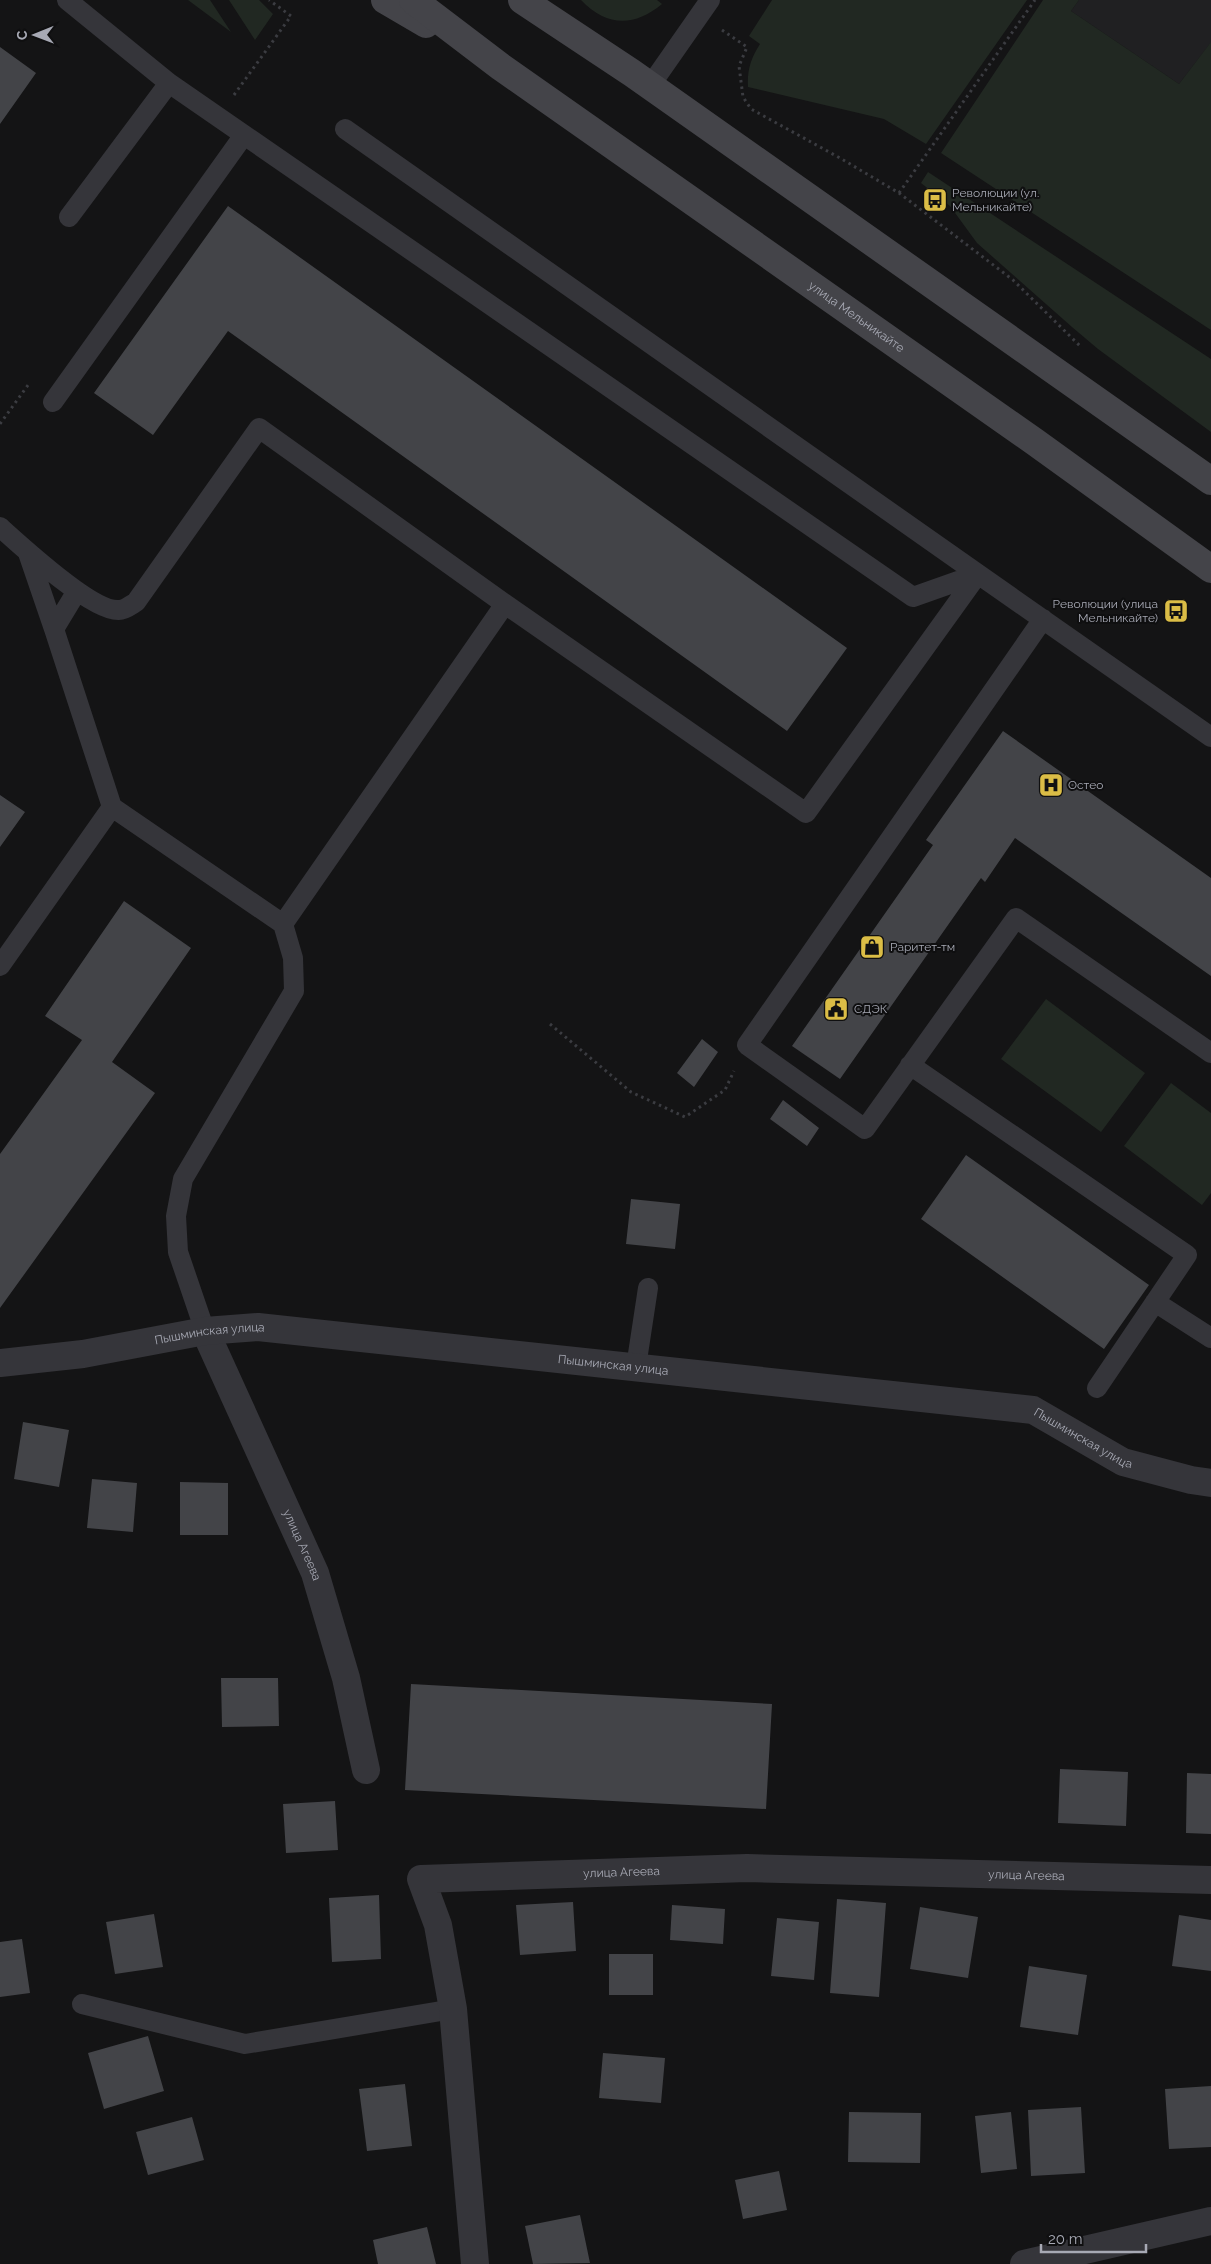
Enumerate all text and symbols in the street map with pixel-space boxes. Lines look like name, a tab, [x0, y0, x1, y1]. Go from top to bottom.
north arrow	[10, 10, 60, 60]
text: С	[14, 30, 30, 40]
place label: Революции (ул. Мельникайте)	[952, 186, 1039, 214]
bus stop icon: Революции (ул. Мельникайте)	[922, 187, 948, 213]
street label: улица Мельникайте	[806, 278, 907, 355]
place label: Революции (улица Мельникайте)	[1052, 597, 1158, 625]
bus stop icon: Революции (улица Мельникайте)	[1163, 598, 1189, 624]
hospital icon: Остео	[1038, 772, 1064, 798]
place label: Остео	[1068, 778, 1104, 792]
shop icon: Раритет-тм	[859, 934, 885, 960]
place label: Раритет-тм	[890, 940, 955, 954]
public building icon: СДЭК	[823, 996, 849, 1022]
place label: СДЭК	[854, 1002, 888, 1016]
street label: Пышминская улица	[153, 1320, 265, 1347]
street label: Пышминская улица	[557, 1352, 669, 1378]
street label: Пышминская улица	[1031, 1405, 1134, 1471]
street label: улица Агеева	[280, 1507, 324, 1582]
street label: улица Агеева	[583, 1864, 660, 1881]
street label: улица Агеева	[988, 1867, 1065, 1883]
scale bar	[1041, 2222, 1146, 2254]
text: 20 m	[1048, 2230, 1083, 2248]

